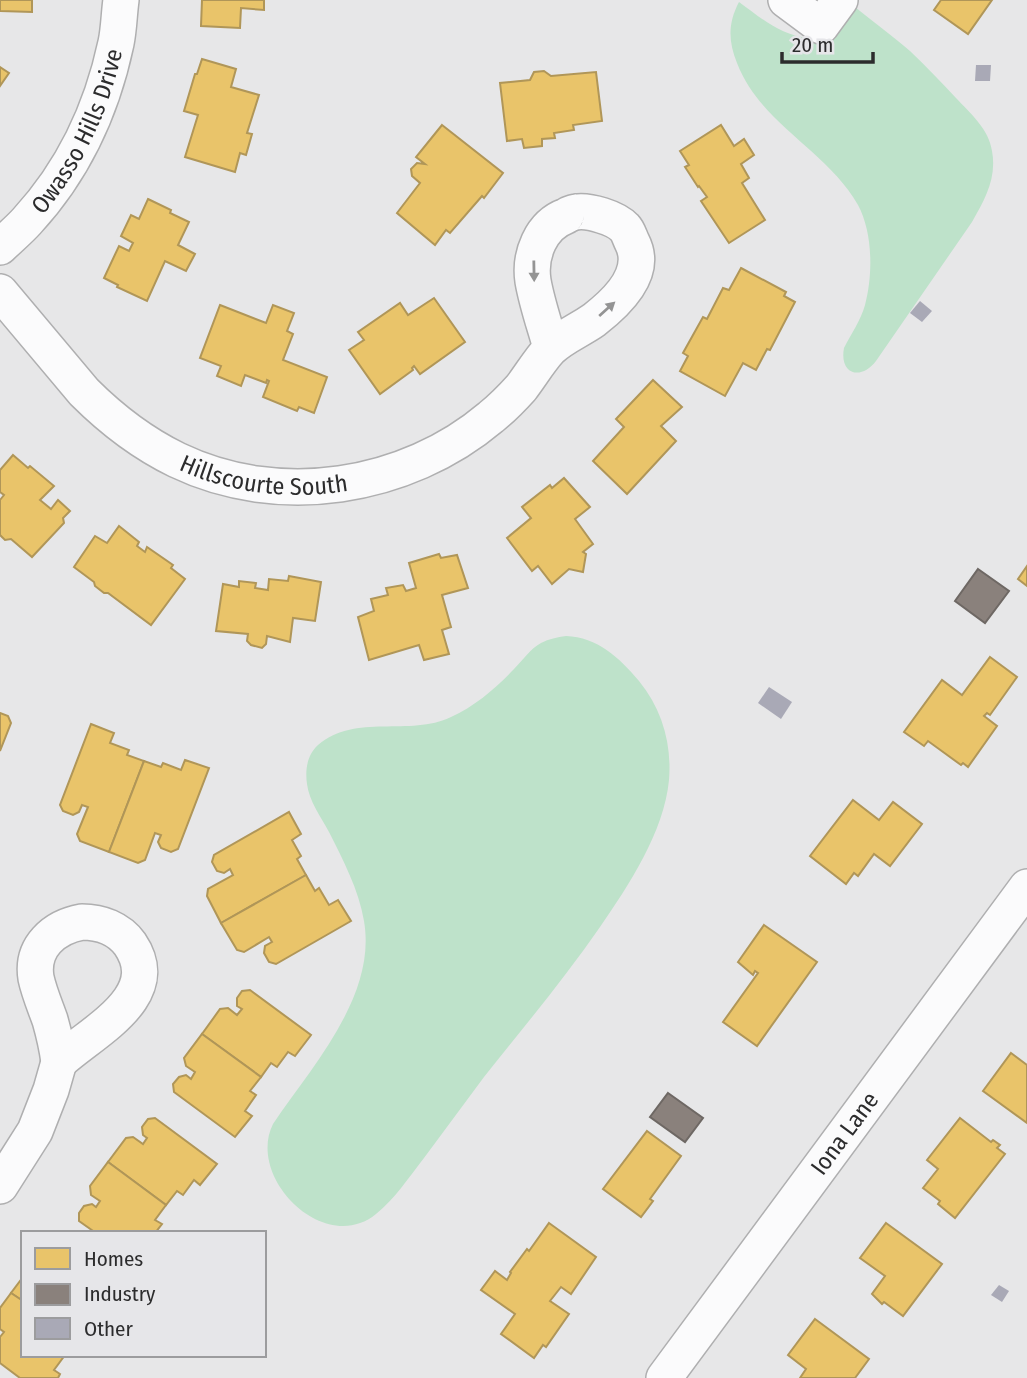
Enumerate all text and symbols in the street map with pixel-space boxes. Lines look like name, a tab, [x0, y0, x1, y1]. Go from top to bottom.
scale bar	[782, 21, 873, 65]
text: 20 m	[792, 32, 833, 58]
street label: Owasso Hills Drive	[26, 46, 128, 219]
one-way arrow	[528, 260, 539, 282]
one-way arrow	[598, 301, 615, 317]
street label: Hillscourte South	[176, 449, 349, 501]
street label: Iona Lane	[805, 1087, 884, 1180]
legend	[21, 1231, 266, 1357]
text: Homes	[84, 1246, 143, 1272]
text: Industry	[84, 1281, 156, 1307]
text: Other	[84, 1316, 133, 1342]

